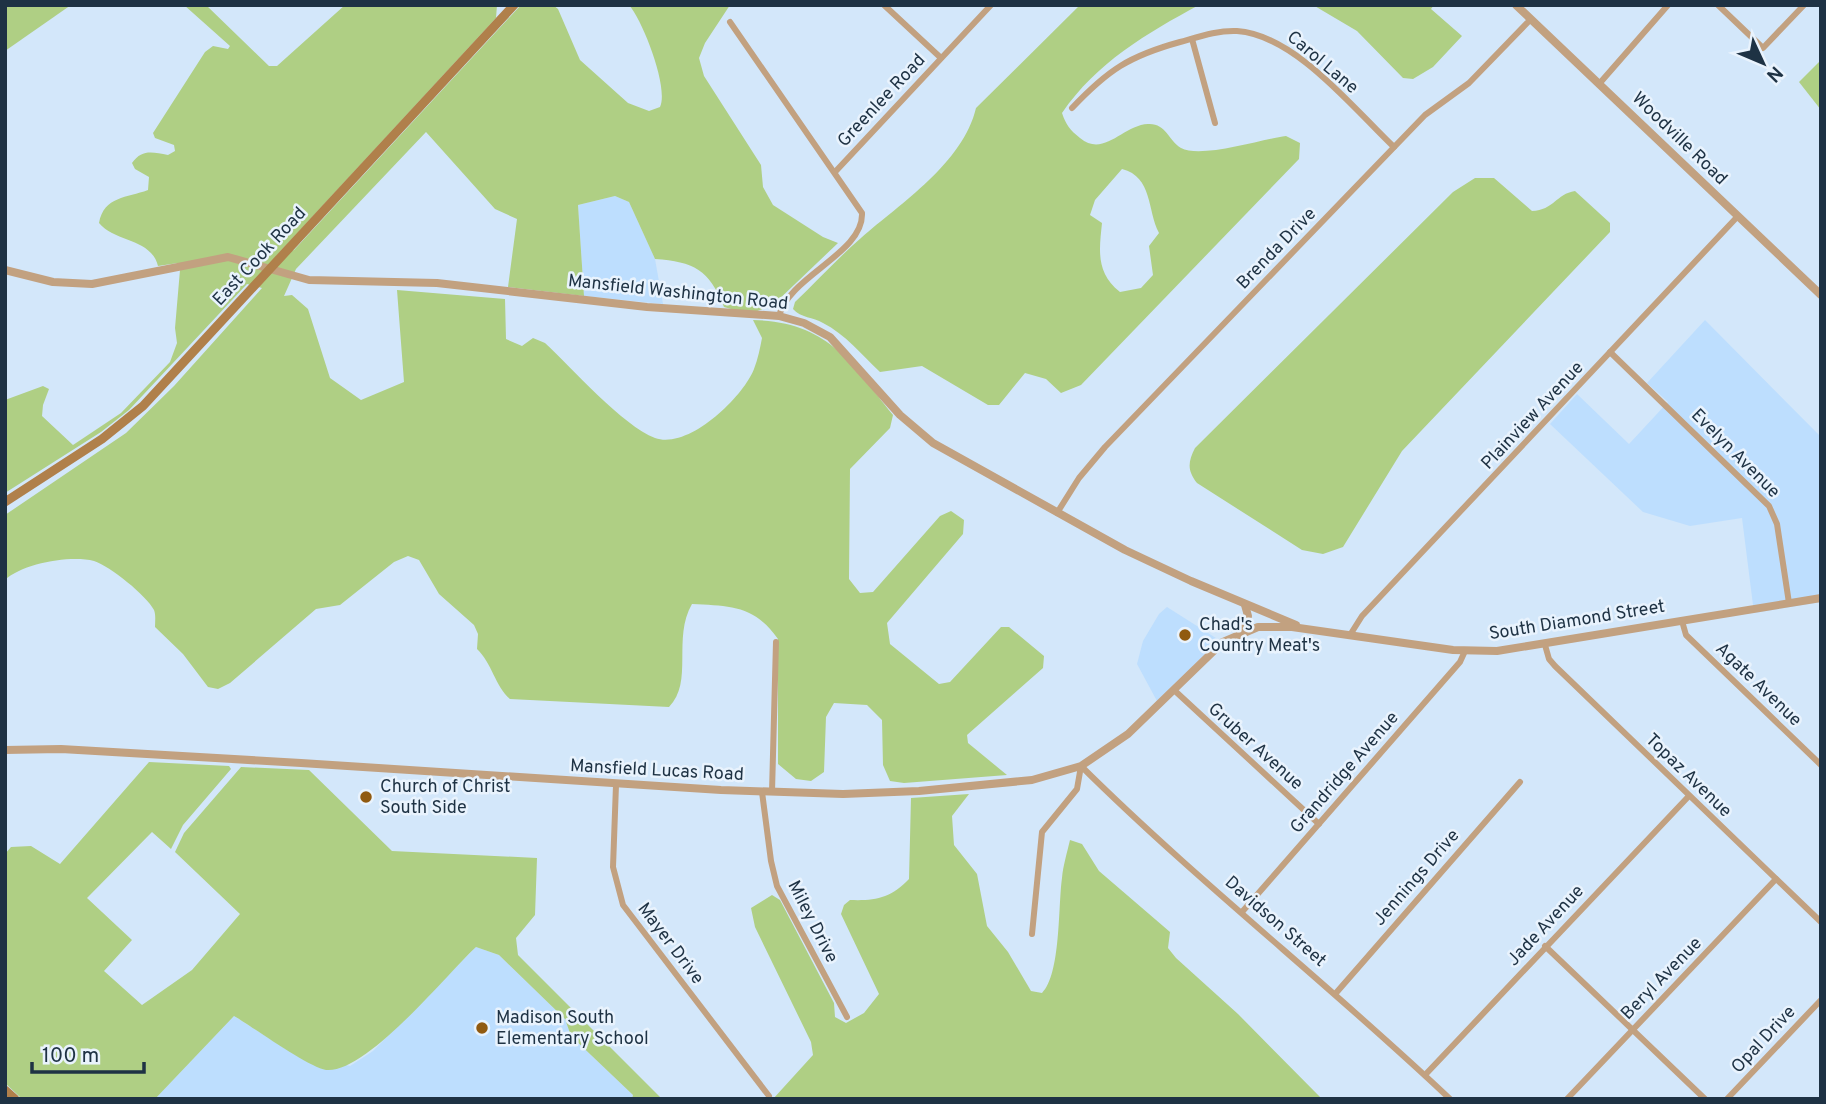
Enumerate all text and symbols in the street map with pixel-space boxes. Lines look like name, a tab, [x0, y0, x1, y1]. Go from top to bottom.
street label: Carol Lane	[1281, 26, 1363, 100]
north arrow	[1728, 28, 1798, 98]
street label: Greenlee Road	[833, 50, 931, 152]
text: N	[1760, 60, 1787, 87]
street label: Woodville Road	[1626, 88, 1732, 190]
street label: East Cook Road	[208, 203, 312, 311]
street label: Brenda Drive	[1232, 203, 1322, 295]
street label: Mansfield Washington Road	[567, 270, 789, 316]
street label: Plainview Avenue	[1477, 357, 1589, 475]
street label: Evelyn Avenue	[1686, 405, 1784, 503]
street label: South Diamond Street	[1487, 596, 1667, 646]
place label: Chad's Country Meat's	[1199, 614, 1320, 658]
marker: Chad's Country Meat's	[1177, 627, 1193, 643]
street label: Agate Avenue	[1710, 638, 1806, 732]
street label: Gruber Avenue	[1203, 698, 1307, 796]
street label: Grandridge Avenue	[1286, 707, 1404, 839]
street label: Topaz Avenue	[1640, 729, 1736, 823]
street label: Mansfield Lucas Road	[569, 755, 745, 787]
place label: Church of Christ South Side	[380, 776, 511, 820]
marker: Church of Christ South Side	[358, 789, 374, 805]
street label: Jennings Drive	[1369, 825, 1465, 931]
street label: Davidson Street	[1219, 872, 1331, 972]
street label: Miley Drive	[781, 877, 843, 967]
street label: Jade Avenue	[1502, 880, 1590, 972]
street label: Mayer Drive	[632, 899, 708, 989]
street label: Beryl Avenue	[1617, 933, 1707, 1025]
street label: Opal Drive	[1727, 1001, 1801, 1079]
place label: Madison South Elementary School	[496, 1007, 649, 1051]
marker: Madison South Elementary School	[474, 1020, 490, 1036]
scale bar	[32, 1030, 144, 1074]
text: 100 m	[42, 1043, 99, 1070]

